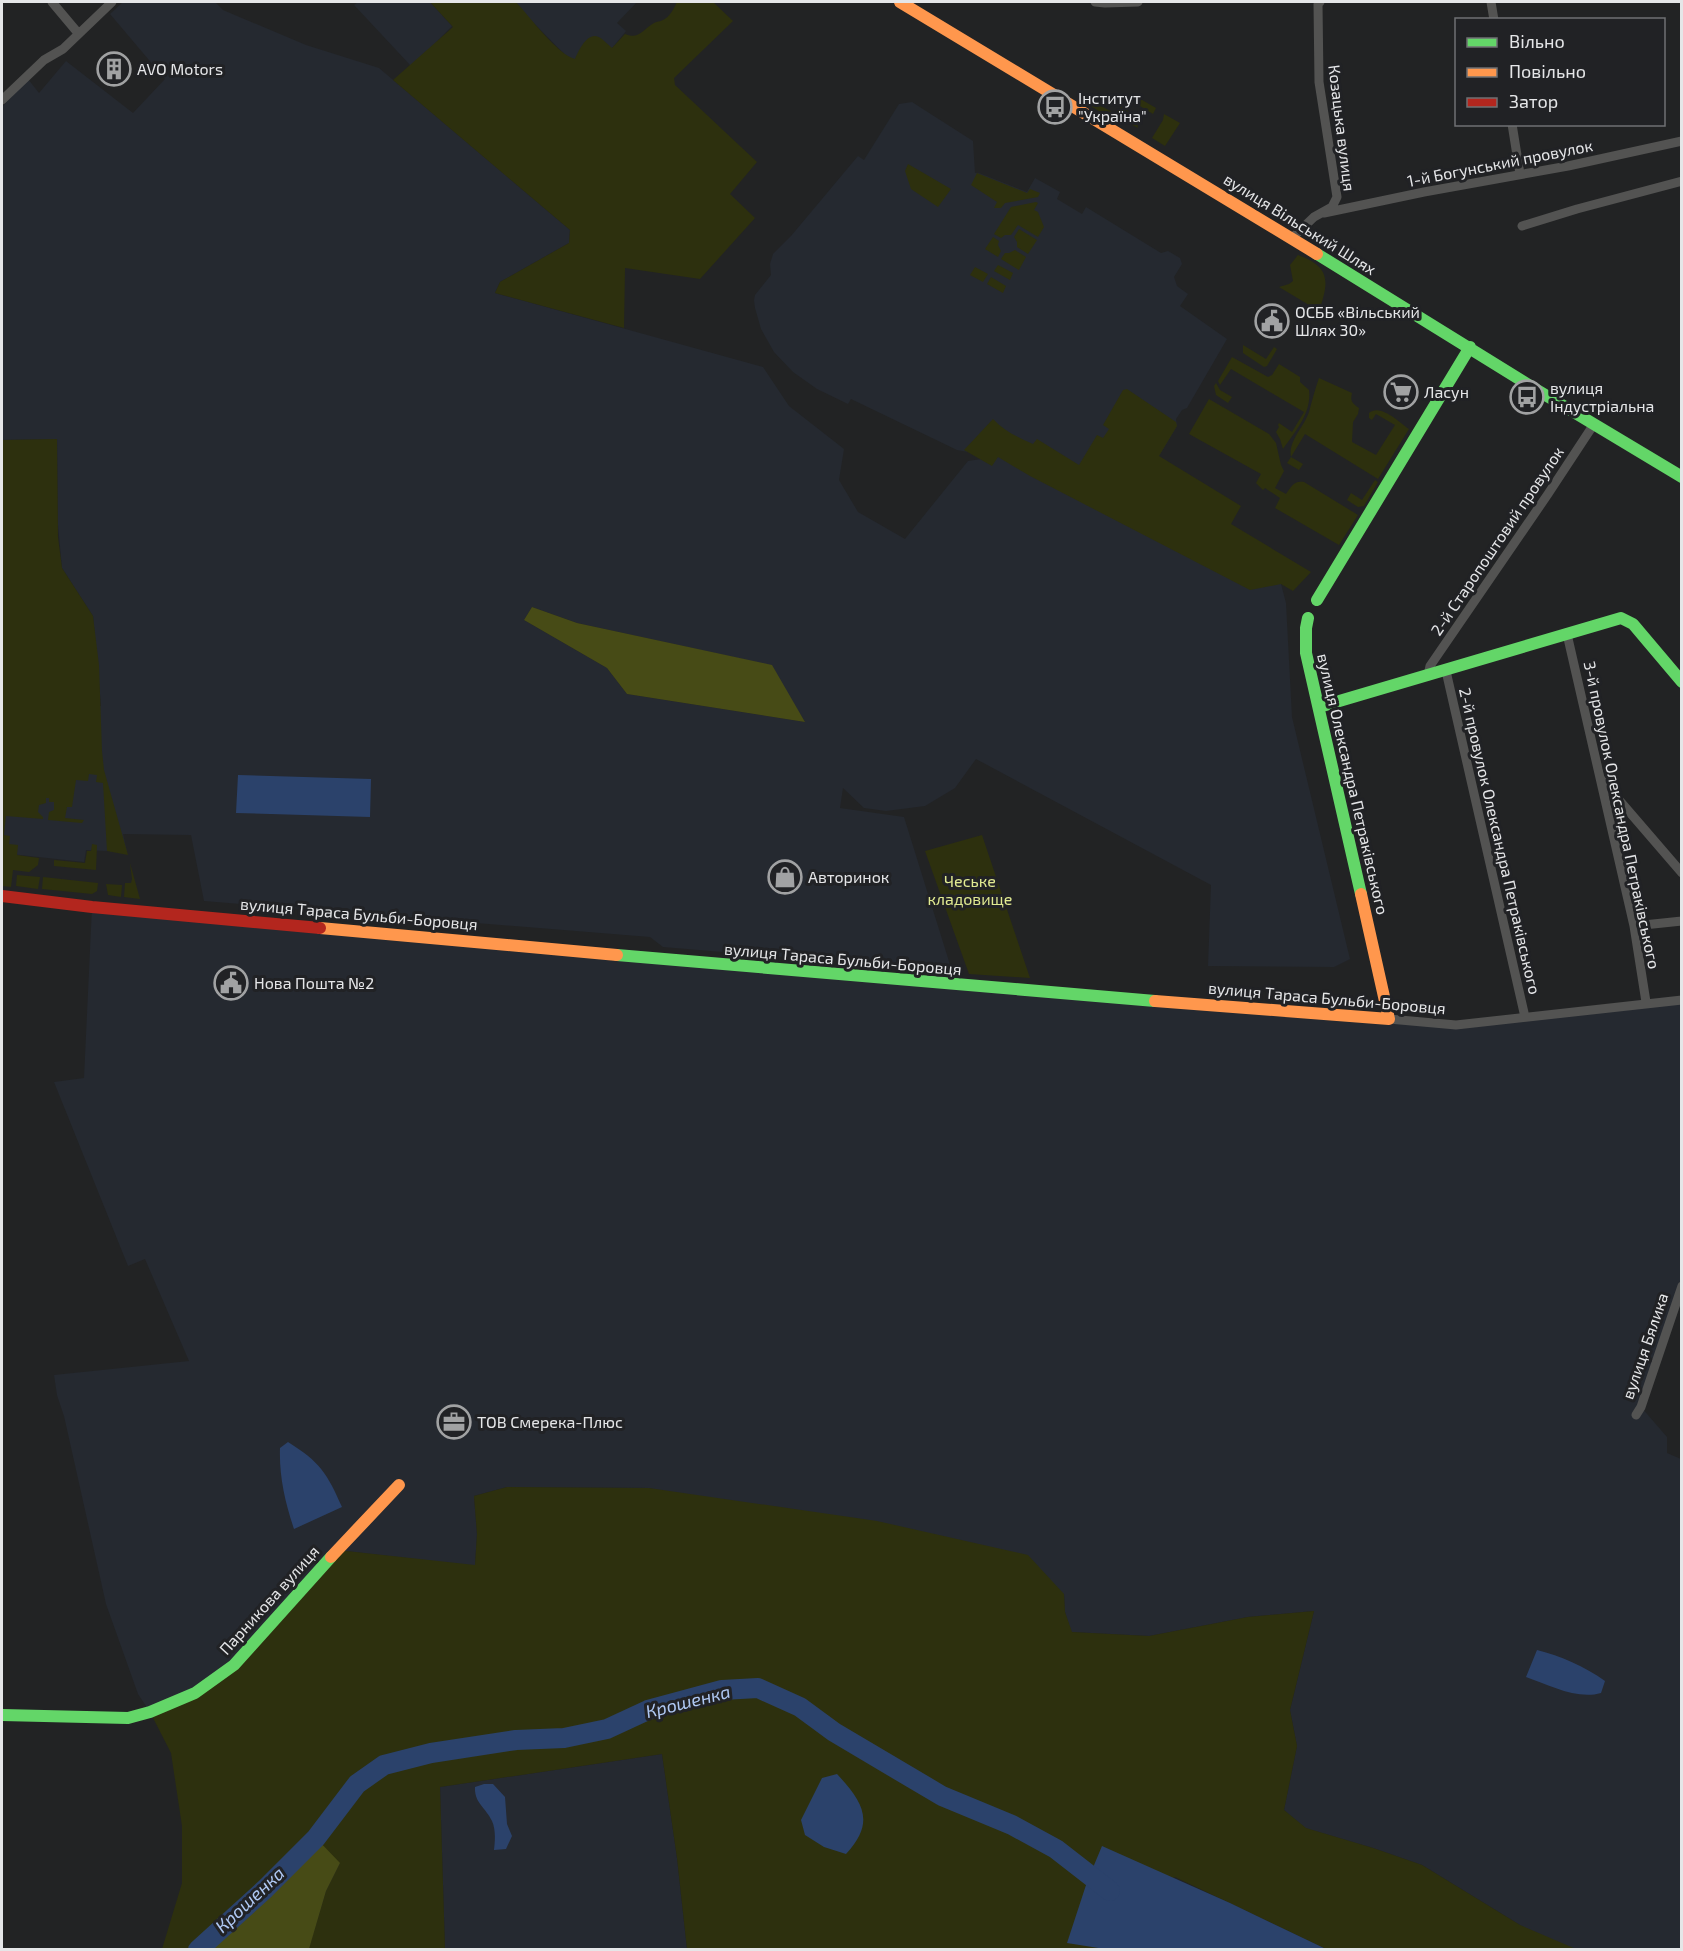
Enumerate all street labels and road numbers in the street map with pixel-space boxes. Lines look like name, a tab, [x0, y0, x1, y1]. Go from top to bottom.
street label: Козацька вулиця	[1324, 64, 1360, 192]
street label: 1-й Богунський провулок	[1406, 135, 1595, 191]
street label: вулиця Вільський Шлях	[1220, 169, 1380, 279]
street label: 2-й Старопоштовий провулок	[1426, 442, 1568, 639]
street label: вулиця Олександра Петраківського	[1313, 651, 1393, 917]
street label: 3-й провулок Олександра Петраківського	[1580, 659, 1664, 971]
street label: 2-й провулок Олександра Петраківського	[1455, 686, 1545, 996]
street label: вулиця Тараса Бульби-Боровця	[240, 894, 478, 934]
street label: вулиця Тараса Бульби-Боровця	[724, 939, 962, 979]
street label: вулиця Тараса Бульби-Боровця	[1208, 978, 1446, 1018]
street label: вулиця Бялика	[1617, 1290, 1673, 1402]
street label: Парникова вулиця	[215, 1541, 323, 1659]

